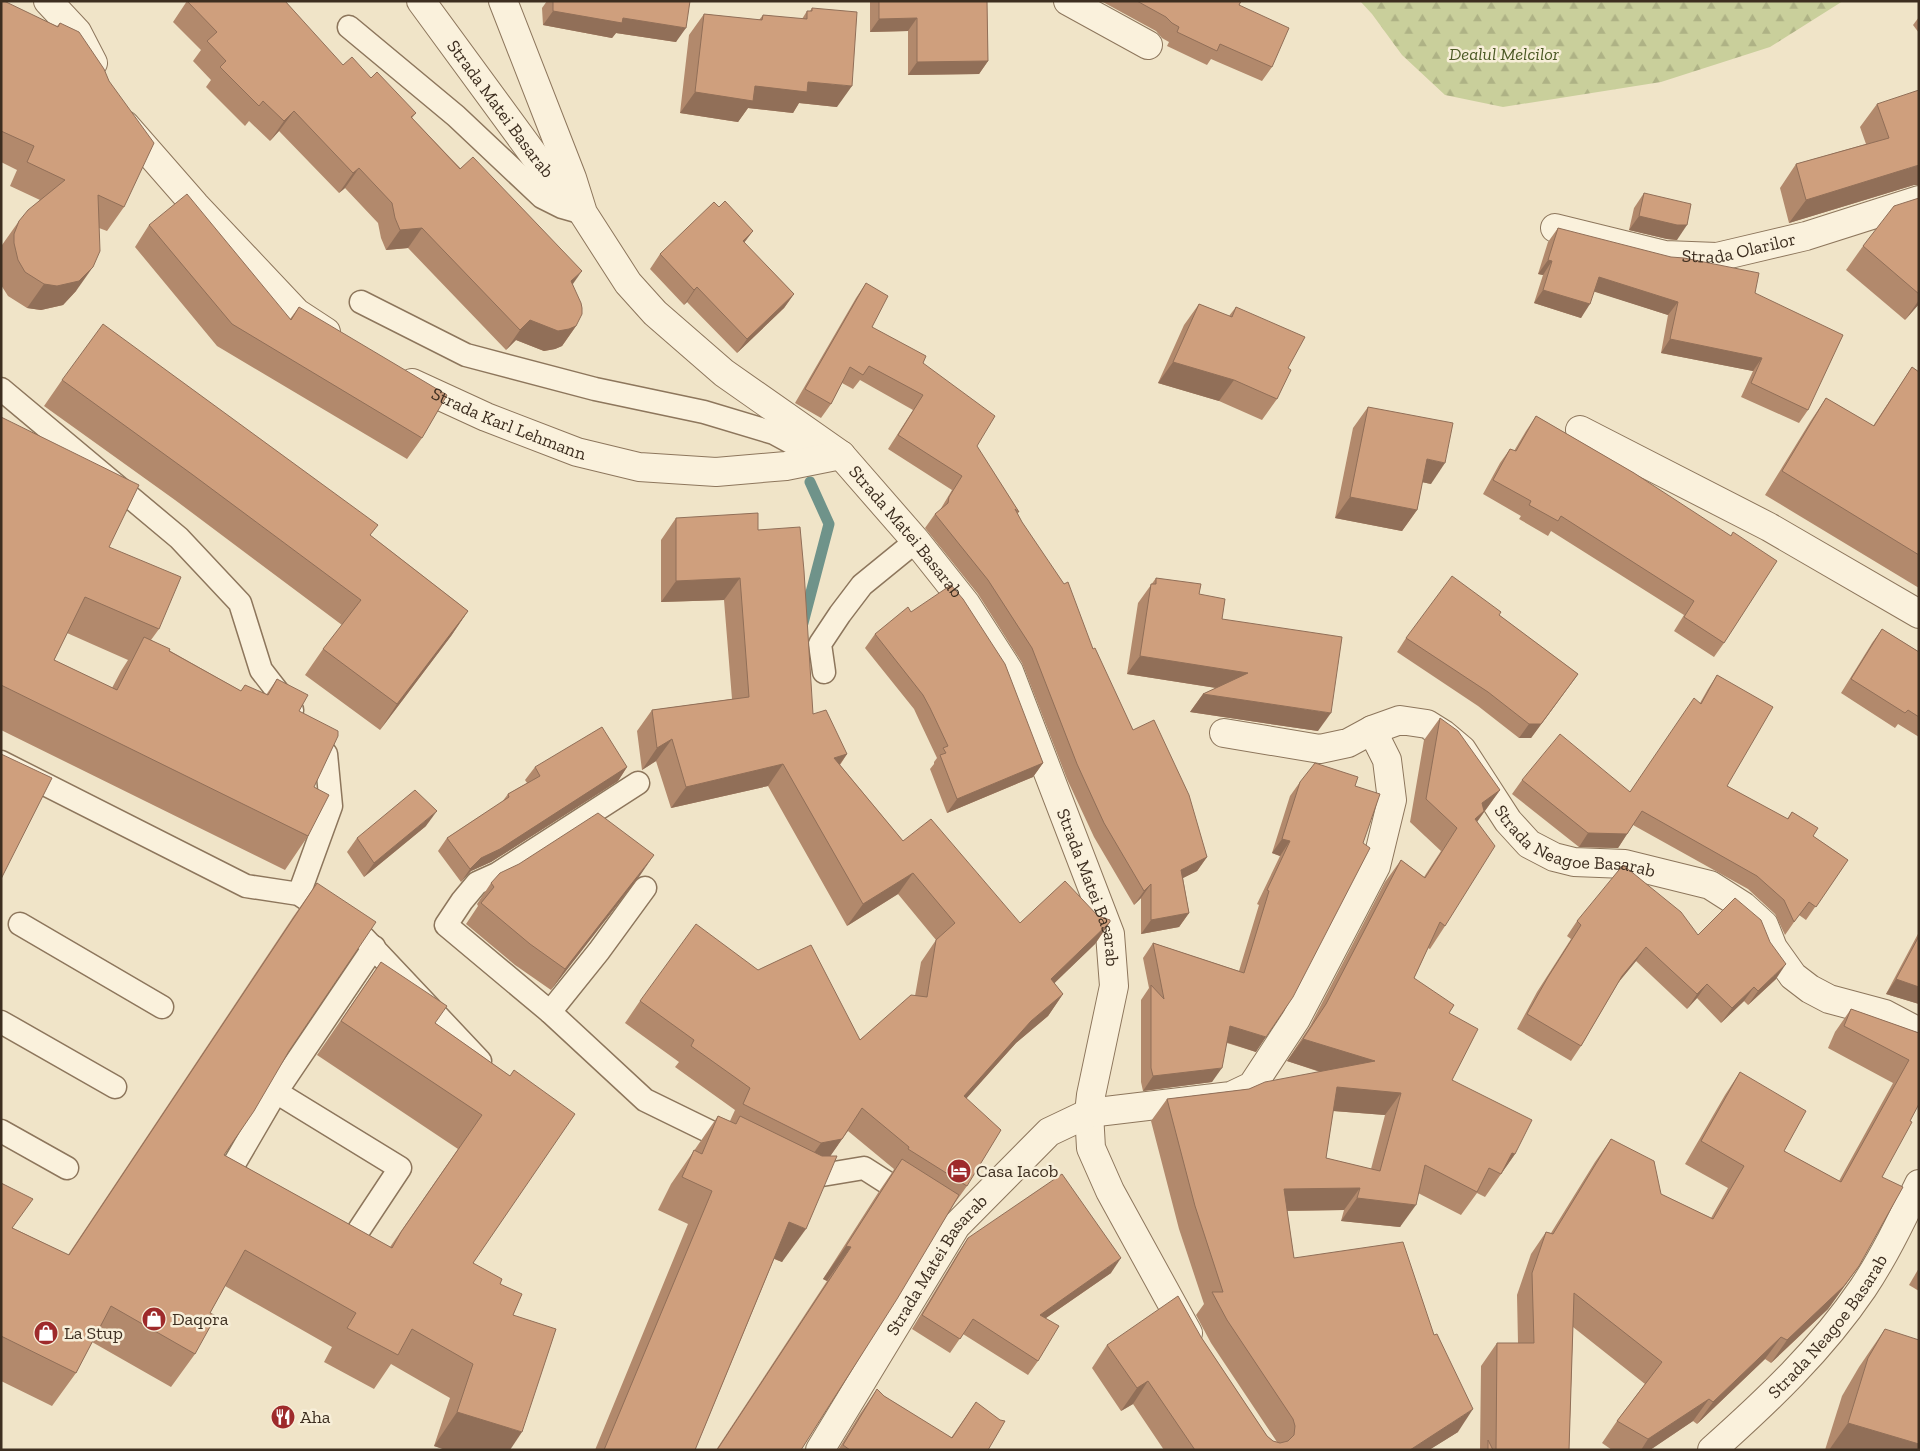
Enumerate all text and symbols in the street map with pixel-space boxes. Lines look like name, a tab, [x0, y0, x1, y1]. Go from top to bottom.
street label: Strada Matei Basarab	[442, 36, 559, 182]
park label: Dealul Melcilor	[1449, 43, 1560, 65]
street label: Strada Olarilor	[1681, 228, 1798, 268]
street label: Strada Karl Lehmann	[428, 382, 589, 465]
street label: Strada Matei Basarab	[844, 461, 968, 602]
street label: Strada Neagoe Basarab	[1489, 801, 1658, 882]
street label: Strada Matei Basarab	[1052, 805, 1123, 967]
hotel icon: Casa Iacob	[946, 1158, 972, 1184]
place label: Casa Iacob	[976, 1160, 1058, 1182]
street label: Strada Matei Basarab	[881, 1190, 992, 1339]
street label: Strada Neagoe Basarab	[1763, 1251, 1892, 1403]
shop icon: Daqora	[141, 1306, 167, 1332]
place label: Daqora	[172, 1308, 229, 1330]
shop icon: La Stup	[33, 1320, 59, 1346]
place label: La Stup	[64, 1322, 123, 1344]
restaurant icon: Aha	[270, 1404, 296, 1430]
place label: Aha	[300, 1406, 331, 1428]

